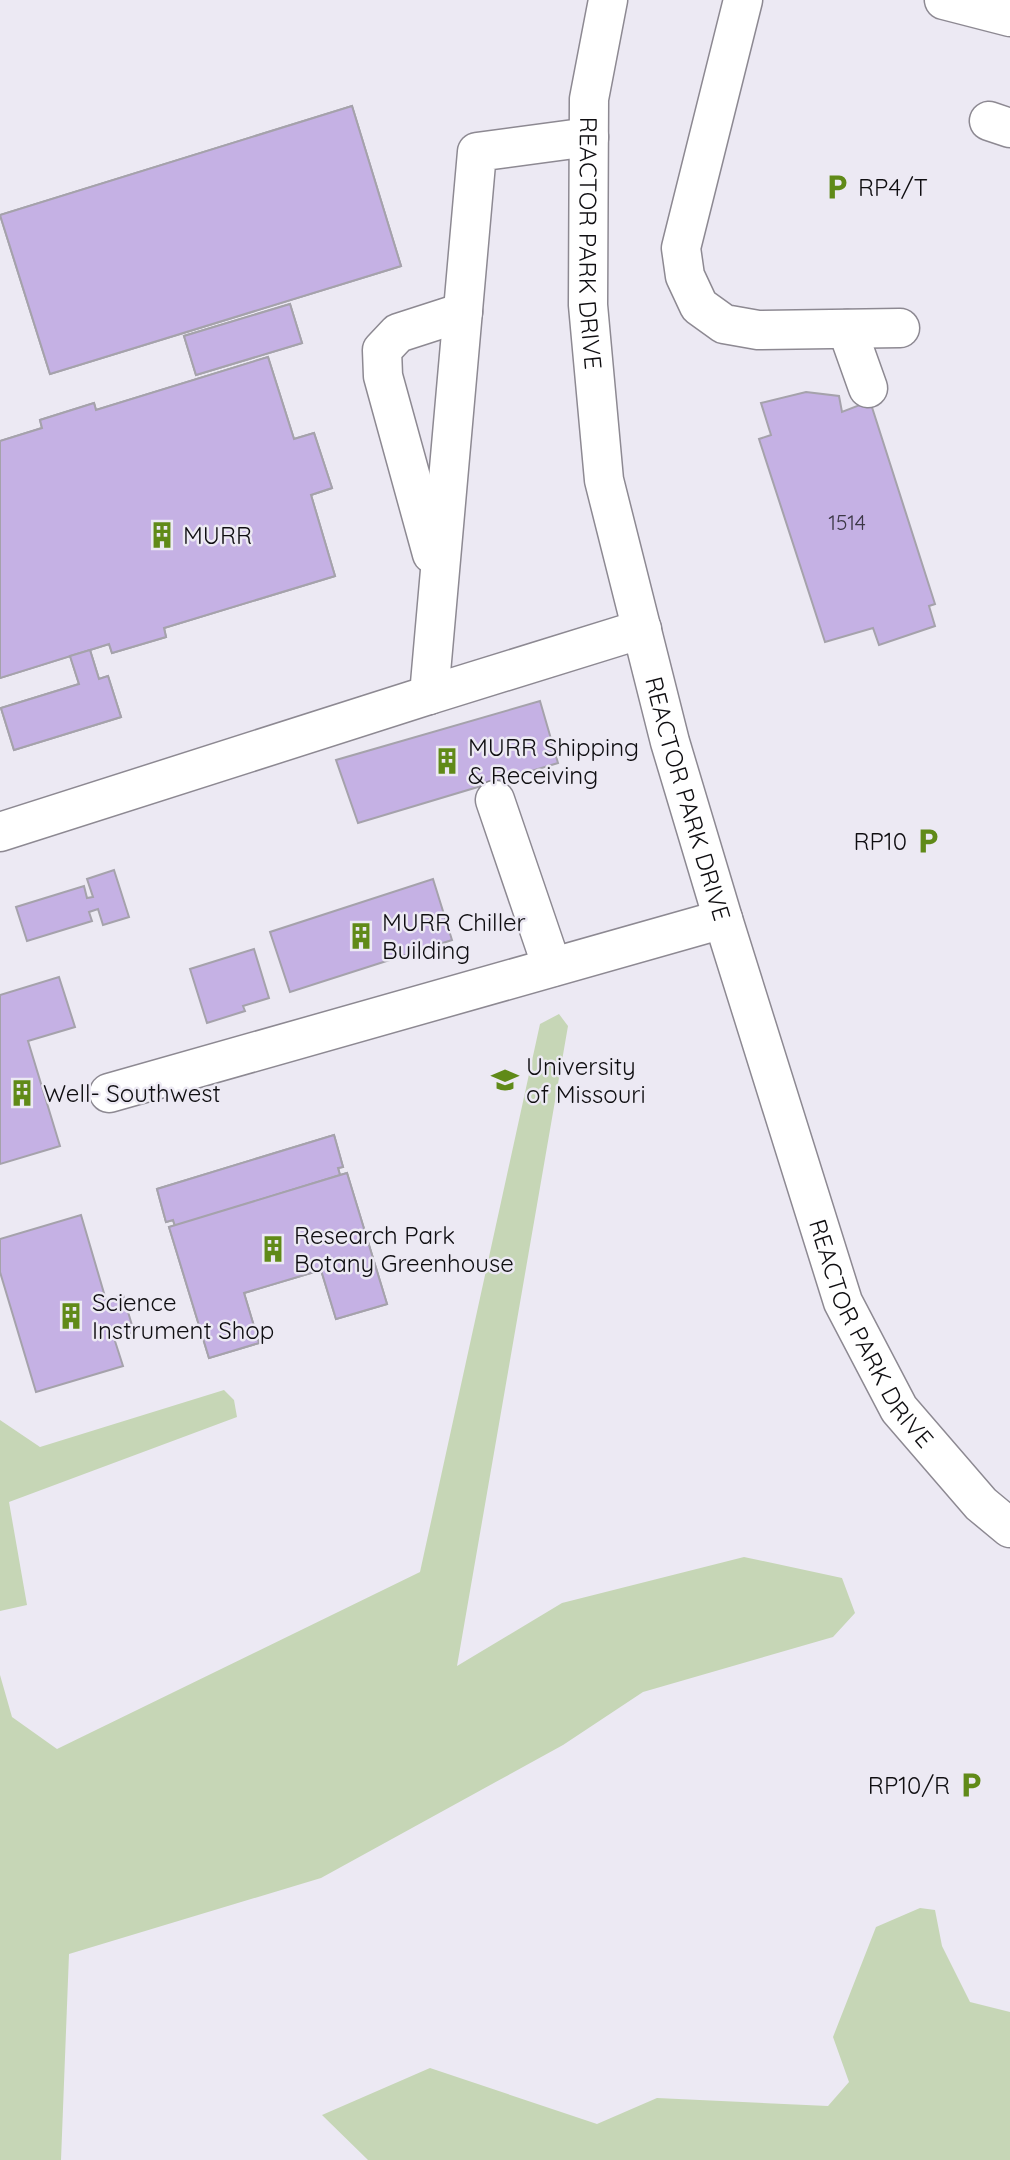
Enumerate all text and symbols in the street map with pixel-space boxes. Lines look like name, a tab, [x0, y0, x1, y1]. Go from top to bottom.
street label: REACTOR PARK DRIVE	[573, 117, 609, 371]
parking icon: RP4/T	[822, 172, 852, 202]
place label: RP4/T	[858, 172, 928, 202]
house number: 1514	[828, 509, 866, 535]
building icon: MURR	[147, 520, 177, 550]
place label: MURR	[183, 520, 252, 550]
street label: REACTOR PARK DRIVE	[639, 673, 738, 924]
place label: MURR Shipping & Receiving	[468, 732, 639, 790]
building icon: MURR Shipping & Receiving	[432, 746, 462, 776]
place label: RP10	[853, 826, 907, 856]
parking icon: RP10	[913, 826, 943, 856]
place label: MURR Chiller Building	[382, 907, 526, 965]
building icon: MURR Chiller Building	[346, 921, 376, 951]
place label: University of Missouri	[526, 1051, 646, 1109]
school or university icon: University of Missouri	[490, 1065, 520, 1095]
building icon: Well- Southwest	[7, 1078, 37, 1108]
place label: Well- Southwest	[43, 1078, 221, 1108]
street label: REACTOR PARK DRIVE	[803, 1215, 940, 1453]
place label: Research Park Botany Greenhouse	[294, 1220, 514, 1278]
building icon: Research Park Botany Greenhouse	[258, 1234, 288, 1264]
place label: Science Instrument Shop	[92, 1287, 274, 1345]
building icon: Science Instrument Shop	[56, 1301, 86, 1331]
place label: RP10/R	[868, 1770, 950, 1800]
parking icon: RP10/R	[956, 1770, 986, 1800]

